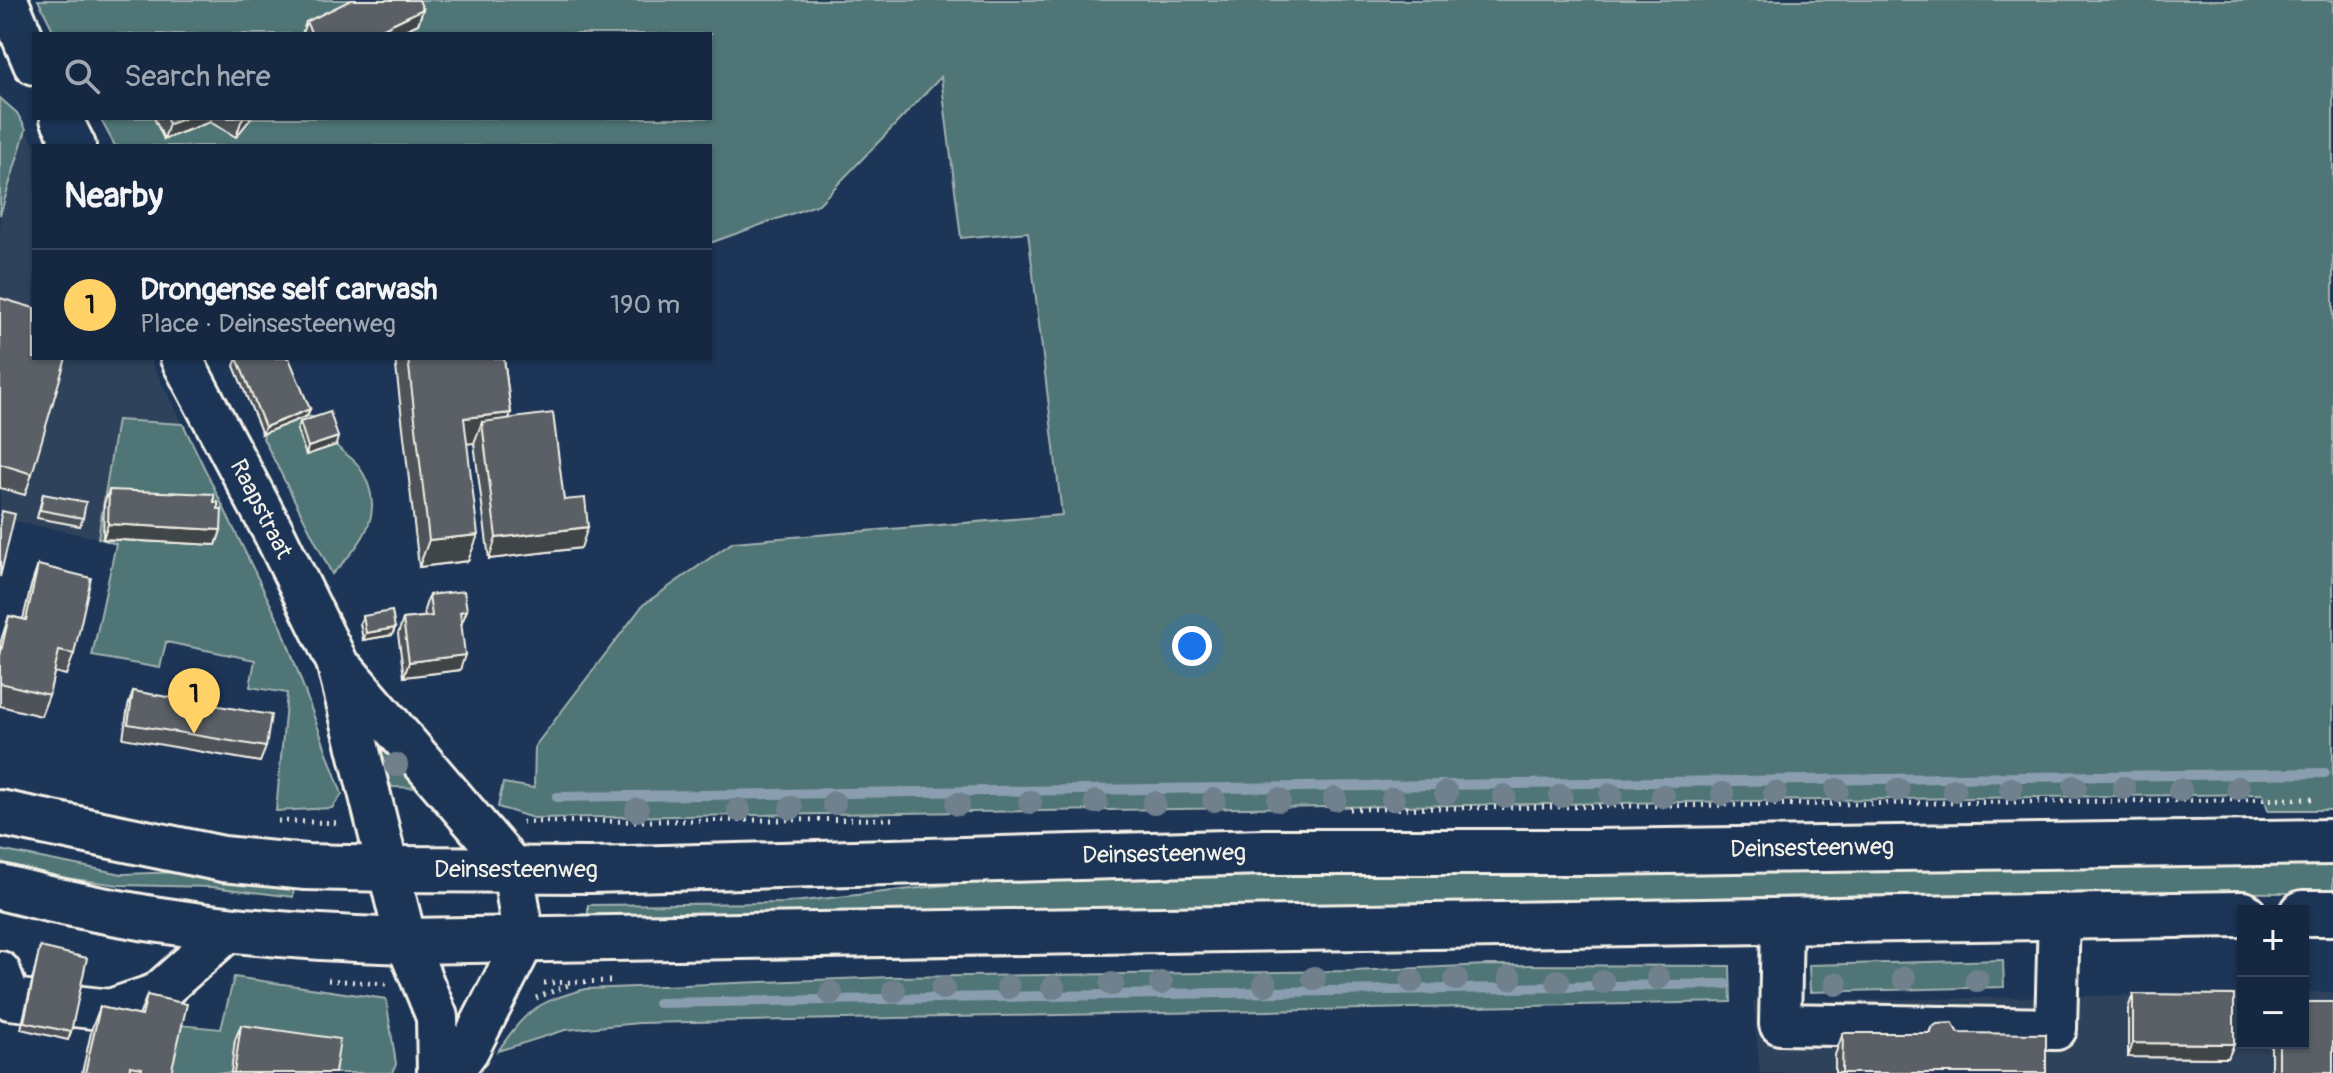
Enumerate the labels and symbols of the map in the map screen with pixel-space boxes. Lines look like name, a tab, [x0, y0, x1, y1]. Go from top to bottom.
street label: Raapstraat	[224, 454, 299, 564]
your location	[1172, 626, 1212, 666]
pin: 1	[168, 668, 220, 734]
street label: Deinsesteenweg	[1730, 832, 1894, 864]
street label: Deinsesteenweg	[1082, 838, 1246, 870]
street label: Deinsesteenweg	[434, 855, 598, 884]

